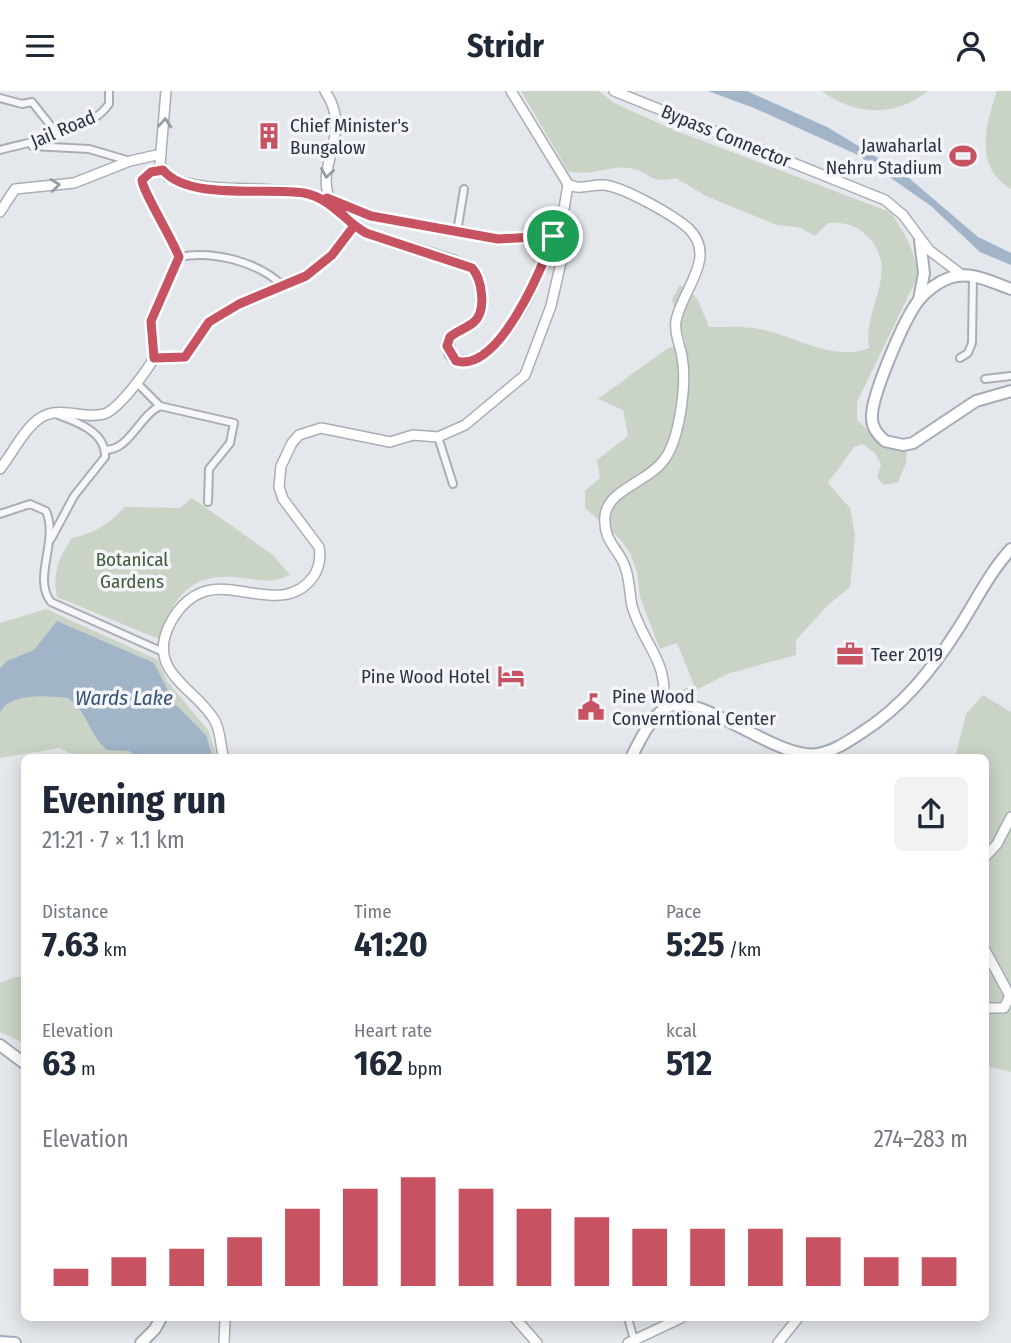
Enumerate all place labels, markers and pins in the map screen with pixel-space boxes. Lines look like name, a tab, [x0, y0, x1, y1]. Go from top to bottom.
place label: Chief Minister's Bungalow	[290, 114, 409, 159]
building icon: Chief Minister's Bungalow	[254, 121, 284, 151]
place label: Jawaharlal Nehru Stadium	[826, 134, 942, 179]
sports icon: Jawaharlal Nehru Stadium	[948, 141, 978, 171]
pin	[523, 206, 583, 266]
office icon: Teer 2019	[835, 639, 865, 669]
place label: Teer 2019	[871, 643, 943, 666]
hotel icon: Pine Wood Hotel	[496, 661, 526, 691]
place label: Pine Wood Hotel	[361, 665, 490, 688]
place label: Pine Wood Converntional Center	[612, 685, 776, 730]
public building icon: Pine Wood Converntional Center	[576, 692, 606, 722]

